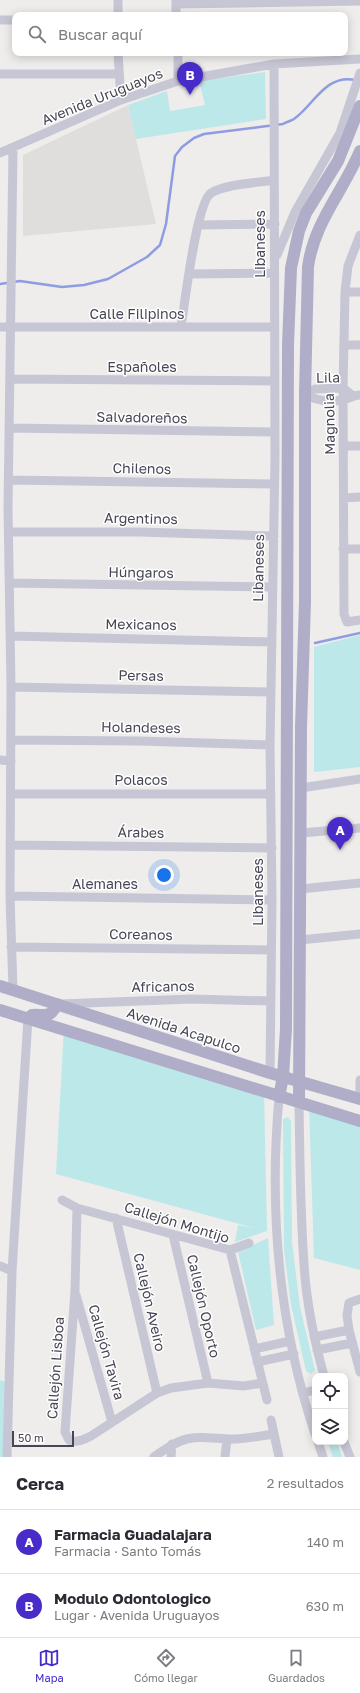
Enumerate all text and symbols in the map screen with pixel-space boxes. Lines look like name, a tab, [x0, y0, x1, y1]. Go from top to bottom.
search box	[12, 12, 348, 56]
icon: search	[26, 23, 48, 45]
text: Buscar aquí	[58, 25, 142, 43]
pin: B	[177, 62, 203, 95]
street label: Avenida Uruguayos	[39, 64, 165, 128]
street label: Libaneses	[251, 210, 268, 278]
street label: Calle Filipinos	[90, 305, 184, 322]
street label: Españoles	[107, 358, 177, 375]
street label: Lila	[316, 368, 340, 386]
street label: Magnolia	[320, 393, 338, 455]
street label: Salvadoreños	[96, 408, 188, 426]
street label: Chilenos	[112, 459, 172, 477]
street label: Argentinos	[104, 509, 178, 527]
street label: Libaneses	[249, 534, 267, 602]
street label: Húngaros	[108, 563, 174, 581]
street label: Mexicanos	[105, 615, 177, 633]
street label: Persas	[118, 666, 164, 684]
street label: Holandeses	[101, 718, 181, 736]
street label: Polacos	[114, 771, 168, 788]
pin: A	[327, 817, 353, 850]
street label: Árabes	[117, 823, 165, 841]
street label: Libaneses	[249, 858, 266, 926]
your location	[154, 865, 174, 885]
street label: Alemanes	[72, 875, 138, 892]
street label: Coreanos	[109, 925, 173, 943]
street label: Africanos	[131, 977, 195, 995]
street label: Avenida Acapulco	[125, 1004, 243, 1056]
street label: Callejón Montijo	[122, 1198, 232, 1246]
street label: Callejón Aveiro	[130, 1251, 170, 1353]
street label: Callejón Oporto	[184, 1253, 224, 1359]
street label: Callejón Tavira	[85, 1302, 129, 1402]
street label: Callejón Lisboa	[43, 1316, 67, 1420]
map controls	[312, 1373, 348, 1445]
button: locate	[312, 1373, 348, 1409]
button: layers	[312, 1409, 348, 1445]
scale bar	[12, 1429, 74, 1448]
text: 50 m	[18, 1431, 44, 1444]
text: Cerca	[16, 1473, 64, 1494]
text: 2 resultados	[267, 1475, 344, 1491]
text: Farmacia Guadalajara	[54, 1525, 212, 1543]
text: A	[24, 1534, 34, 1550]
text: 140 m	[307, 1534, 344, 1550]
text: Farmacia · Santo Tomás	[54, 1543, 201, 1559]
text: Modulo Odontologico	[54, 1589, 211, 1607]
text: B	[24, 1598, 34, 1614]
text: 630 m	[306, 1598, 344, 1614]
text: Lugar · Avenida Uruguayos	[54, 1607, 219, 1623]
tab: Mapa	[35, 1647, 64, 1684]
tab: Cómo llegar	[134, 1647, 198, 1684]
tab: Guardados	[268, 1647, 325, 1684]

